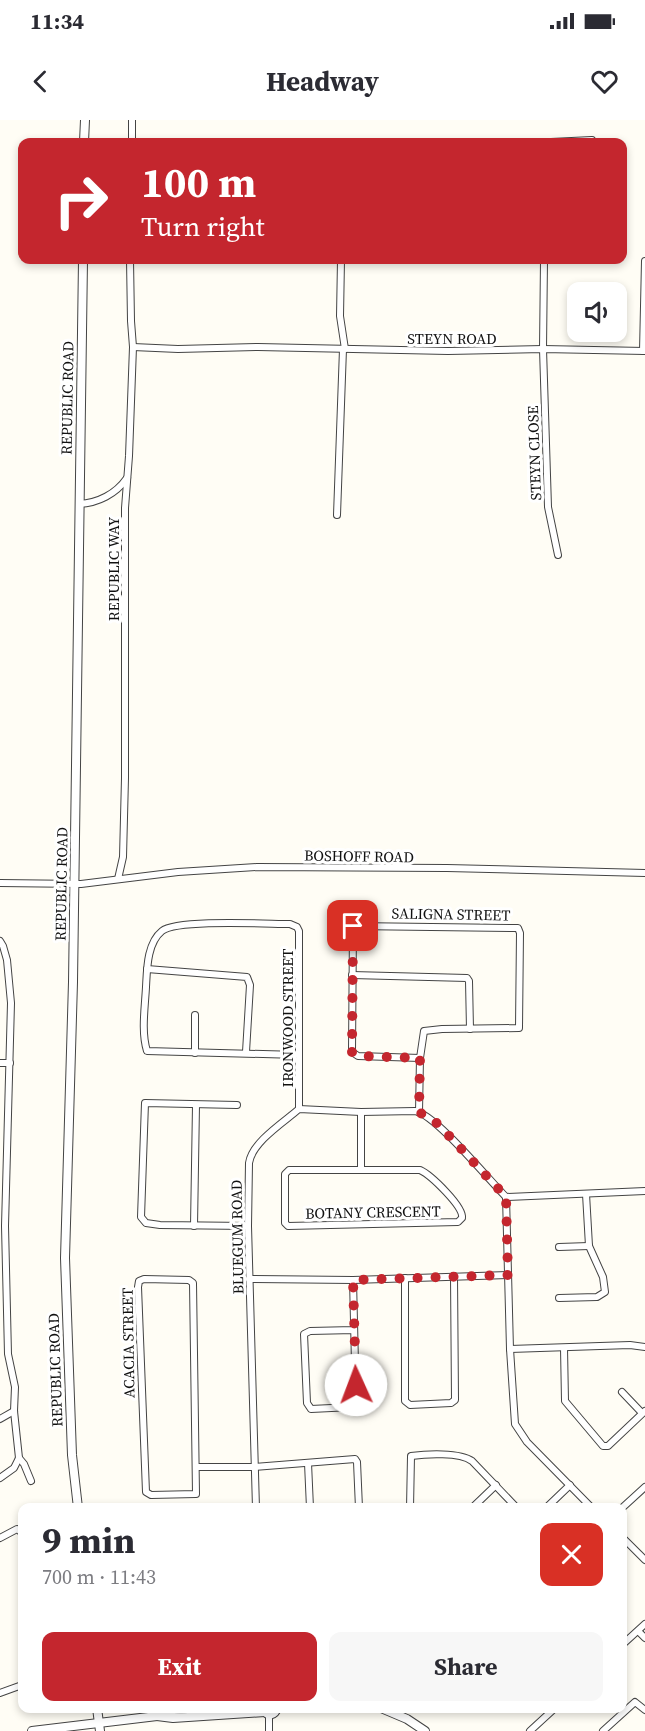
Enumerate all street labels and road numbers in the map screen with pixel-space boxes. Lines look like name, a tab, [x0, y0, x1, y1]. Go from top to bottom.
street label: STEYN ROAD	[407, 328, 497, 349]
street label: REPUBLIC ROAD	[56, 341, 78, 455]
street label: STEYN CLOSE	[522, 405, 546, 501]
street label: REPUBLIC WAY	[103, 516, 124, 621]
street label: REPUBLIC ROAD	[50, 827, 72, 941]
street label: BOSHOFF ROAD	[304, 845, 414, 867]
street label: SALIGNA STREET	[391, 902, 511, 926]
street label: IRONWOOD STREET	[277, 949, 298, 1087]
street label: BLUEGUM ROAD	[226, 1180, 248, 1294]
street label: BOTANY CRESCENT	[305, 1200, 441, 1224]
street label: ACACIA STREET	[117, 1288, 139, 1398]
street label: REPUBLIC ROAD	[43, 1313, 67, 1427]

